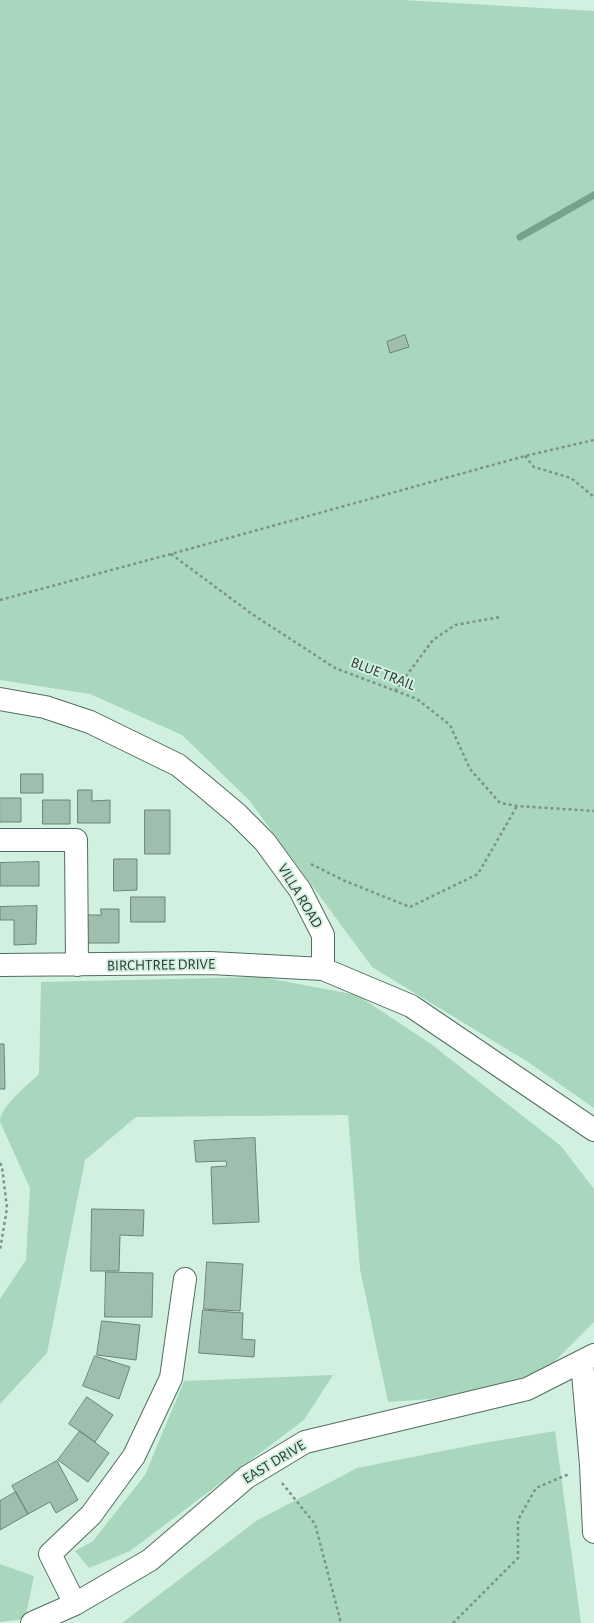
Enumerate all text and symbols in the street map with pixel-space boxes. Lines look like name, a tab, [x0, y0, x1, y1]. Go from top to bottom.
street label: BLUE TRAIL	[348, 653, 418, 695]
street label: VILLA ROAD	[274, 861, 326, 931]
street label: BIRCHTREE DRIVE	[107, 955, 215, 975]
street label: EAST DRIVE	[239, 1436, 309, 1488]

